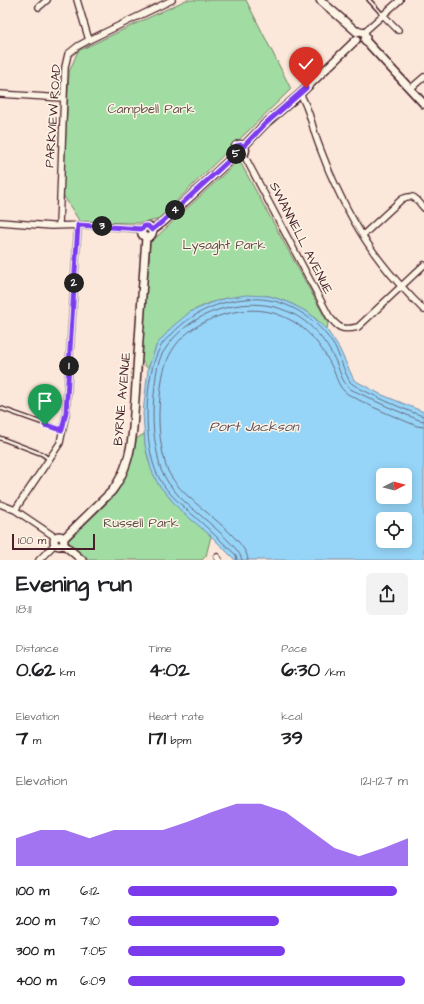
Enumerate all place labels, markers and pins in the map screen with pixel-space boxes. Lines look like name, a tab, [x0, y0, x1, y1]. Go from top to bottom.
pin	[289, 47, 323, 88]
pin: 5	[226, 144, 246, 164]
pin: 4	[165, 200, 185, 220]
pin: 3	[92, 216, 112, 236]
pin: 2	[64, 273, 84, 293]
pin: 1	[59, 356, 79, 376]
pin	[28, 384, 62, 425]

